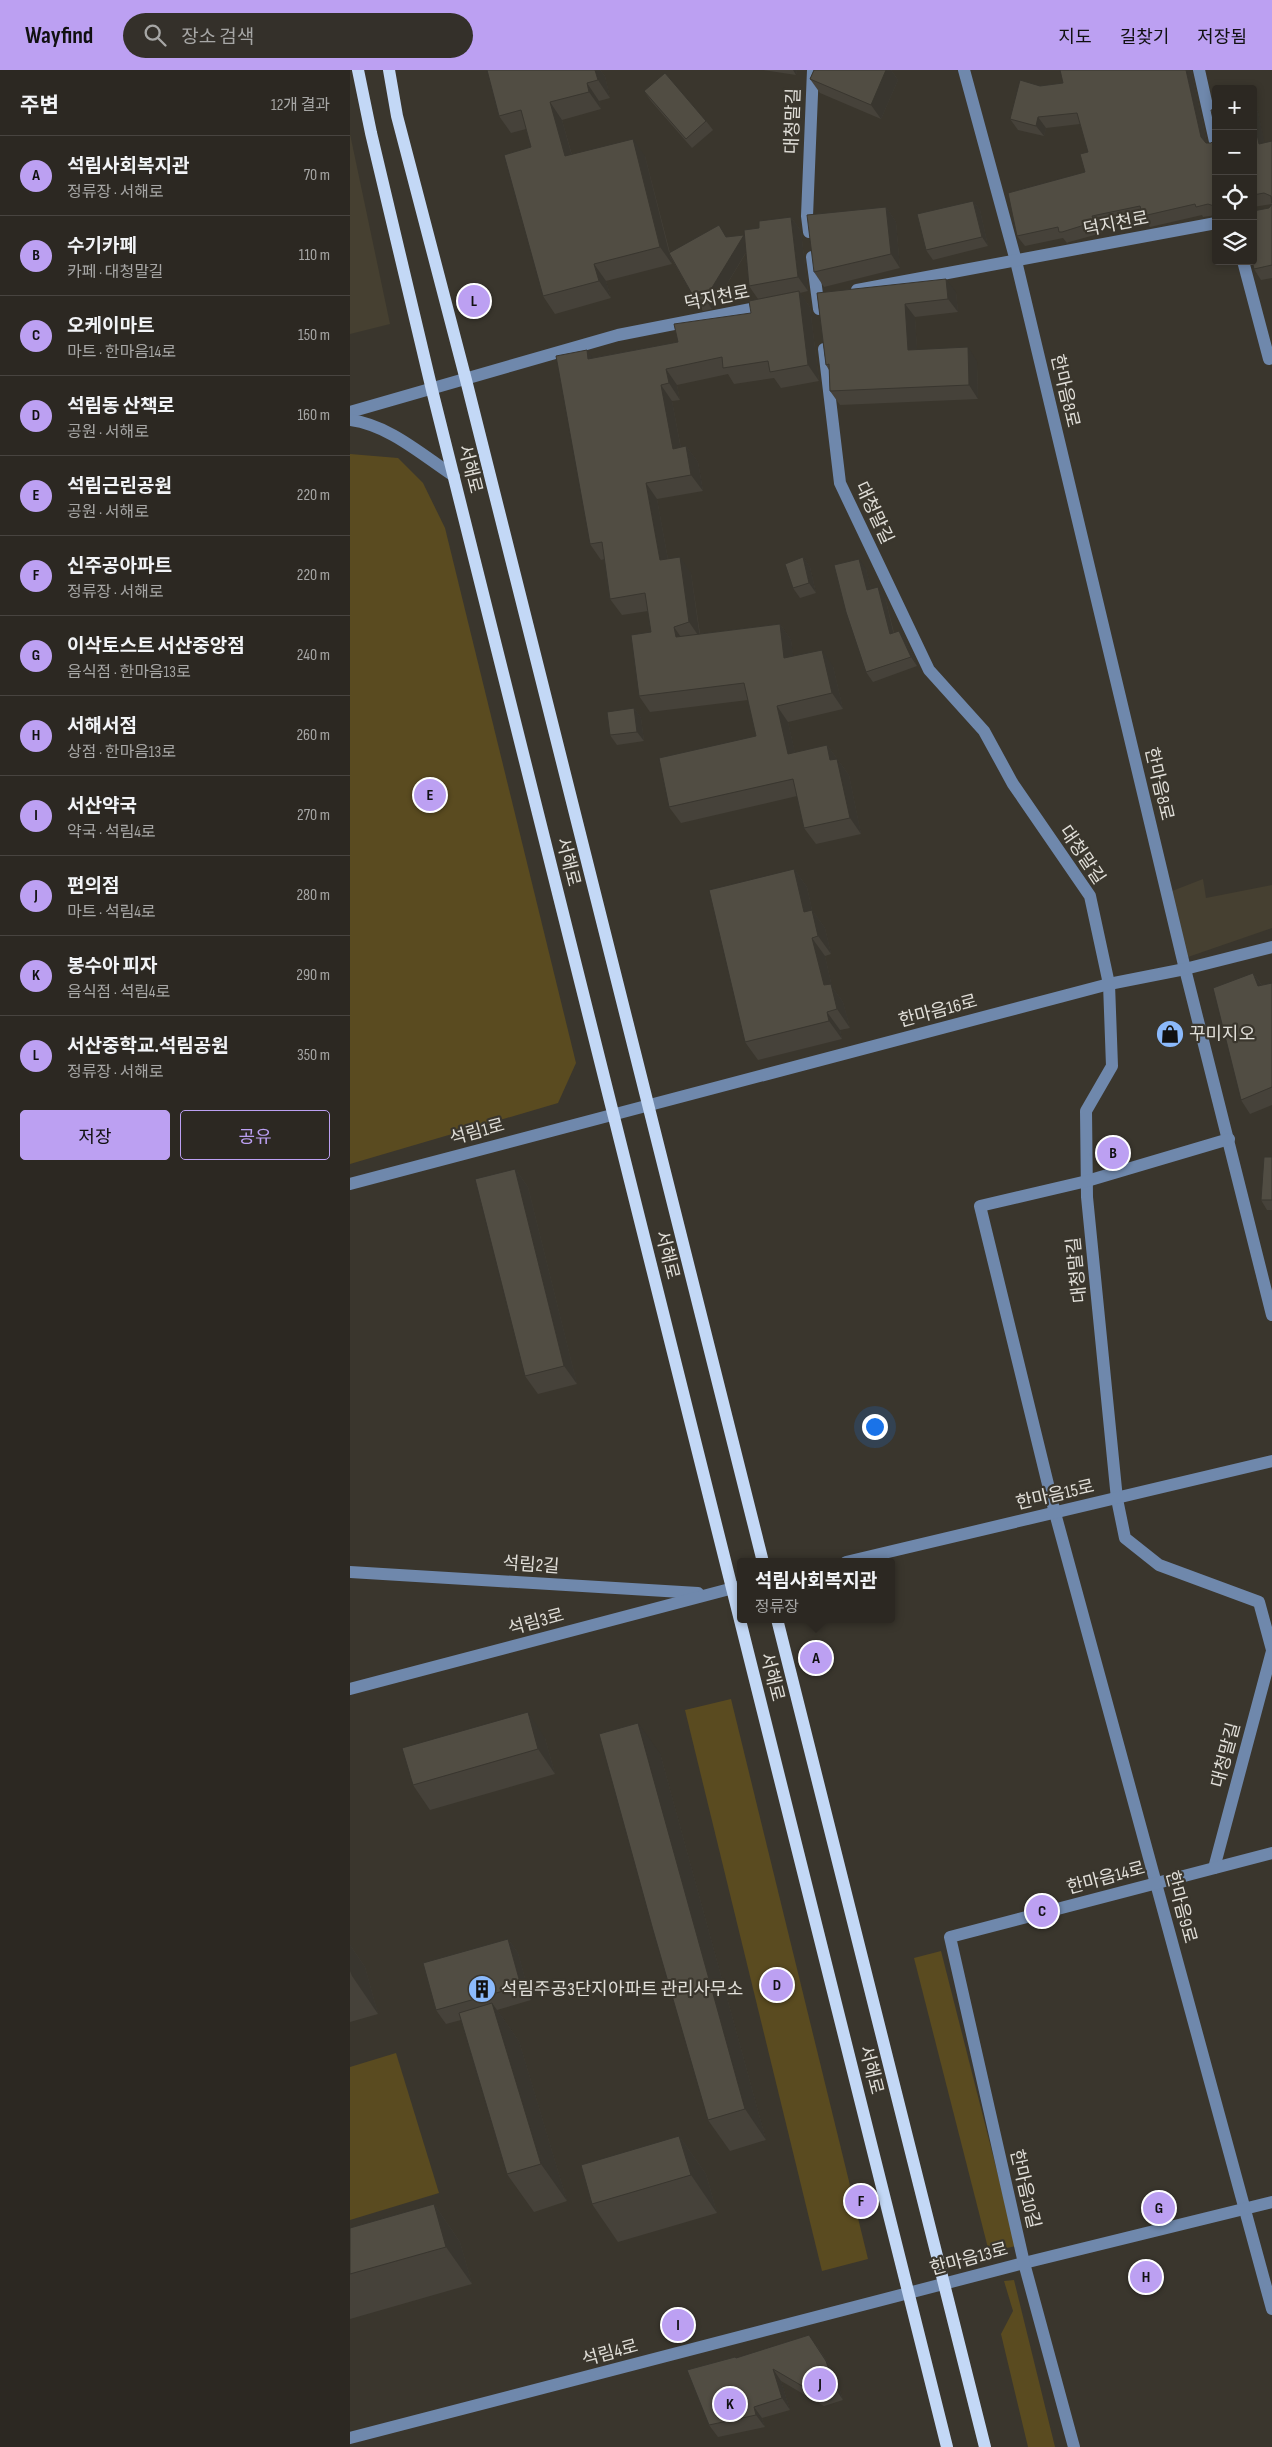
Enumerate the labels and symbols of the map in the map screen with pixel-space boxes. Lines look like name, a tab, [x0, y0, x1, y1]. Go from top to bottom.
street label: 대청말길	[781, 88, 805, 154]
street label: 덕지천로	[1081, 207, 1151, 241]
street label: 덕지천로	[682, 281, 752, 315]
pin: L	[458, 282, 490, 320]
street label: 한마음8로	[1046, 353, 1084, 429]
street label: 서해로	[454, 442, 486, 496]
street label: 대청말길	[850, 479, 898, 547]
street label: 한마음8로	[1140, 746, 1178, 822]
pin: E	[414, 776, 446, 814]
street label: 대청말길	[1055, 822, 1109, 888]
street label: 서해로	[552, 835, 584, 889]
street label: 한마음16로	[896, 990, 980, 1032]
shop icon: 꾸미지오	[1155, 1019, 1185, 1049]
place label: 꾸미지오	[1189, 1024, 1255, 1045]
street label: 석림1로	[447, 1115, 507, 1149]
pin: B	[1097, 1134, 1129, 1172]
street label: 서해로	[651, 1228, 683, 1282]
street label: 대청말길	[1063, 1236, 1091, 1304]
your location	[862, 1414, 888, 1440]
street label: 한마음15로	[1014, 1476, 1096, 1514]
street label: 석림2길	[502, 1553, 560, 1577]
street label: 석림3로	[506, 1604, 566, 1640]
pin: A	[800, 1639, 832, 1677]
street label: 서해로	[756, 1650, 788, 1704]
street label: 대청말길	[1207, 1720, 1245, 1790]
street label: 한마음14로	[1065, 1857, 1147, 1899]
street label: 한마음9로	[1161, 1868, 1201, 1946]
pin: C	[1026, 1892, 1058, 1930]
pin: D	[761, 1966, 793, 2004]
building icon: 석림주공3단지아파트 관리사무소	[467, 1974, 497, 2004]
place label: 석림주공3단지아파트 관리사무소	[501, 1979, 743, 2000]
street label: 서해로	[855, 2043, 887, 2097]
street label: 한마음10길	[1006, 2147, 1044, 2231]
pin: F	[845, 2182, 877, 2220]
pin: G	[1143, 2189, 1175, 2227]
street label: 한마음13로	[928, 2238, 1010, 2280]
pin: H	[1130, 2258, 1162, 2296]
pin: I	[662, 2306, 694, 2344]
street label: 석림4로	[580, 2335, 640, 2371]
pin: J	[804, 2365, 836, 2403]
pin: K	[714, 2385, 746, 2423]

